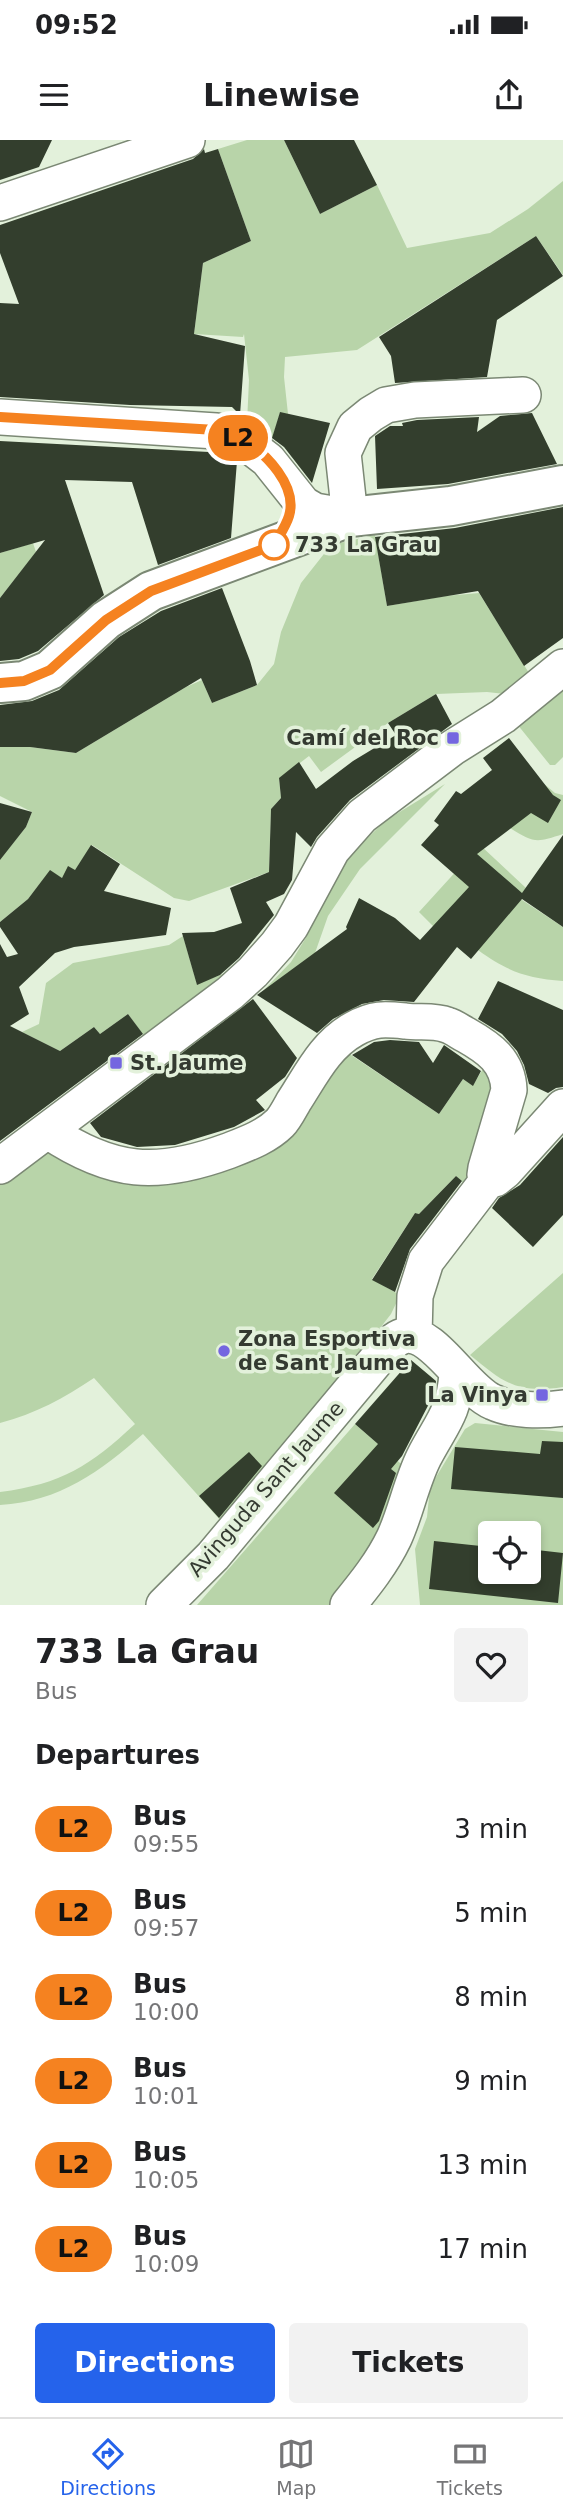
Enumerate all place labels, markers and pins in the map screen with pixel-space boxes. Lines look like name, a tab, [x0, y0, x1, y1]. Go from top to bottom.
marker: 733 La Grau	[259, 530, 289, 560]
place label: 733 La Grau	[295, 533, 438, 557]
place label: Camí del Roc	[286, 726, 439, 750]
marker: Camí del Roc	[445, 730, 461, 746]
place label: St. Jaume	[130, 1051, 244, 1075]
marker: St. Jaume	[108, 1055, 124, 1071]
place label: Zona Esportiva de Sant Jaume	[238, 1327, 416, 1375]
marker: Zona Esportiva de Sant Jaume	[216, 1343, 232, 1359]
place label: La Vinya	[427, 1383, 528, 1407]
marker: La Vinya	[534, 1387, 550, 1403]

